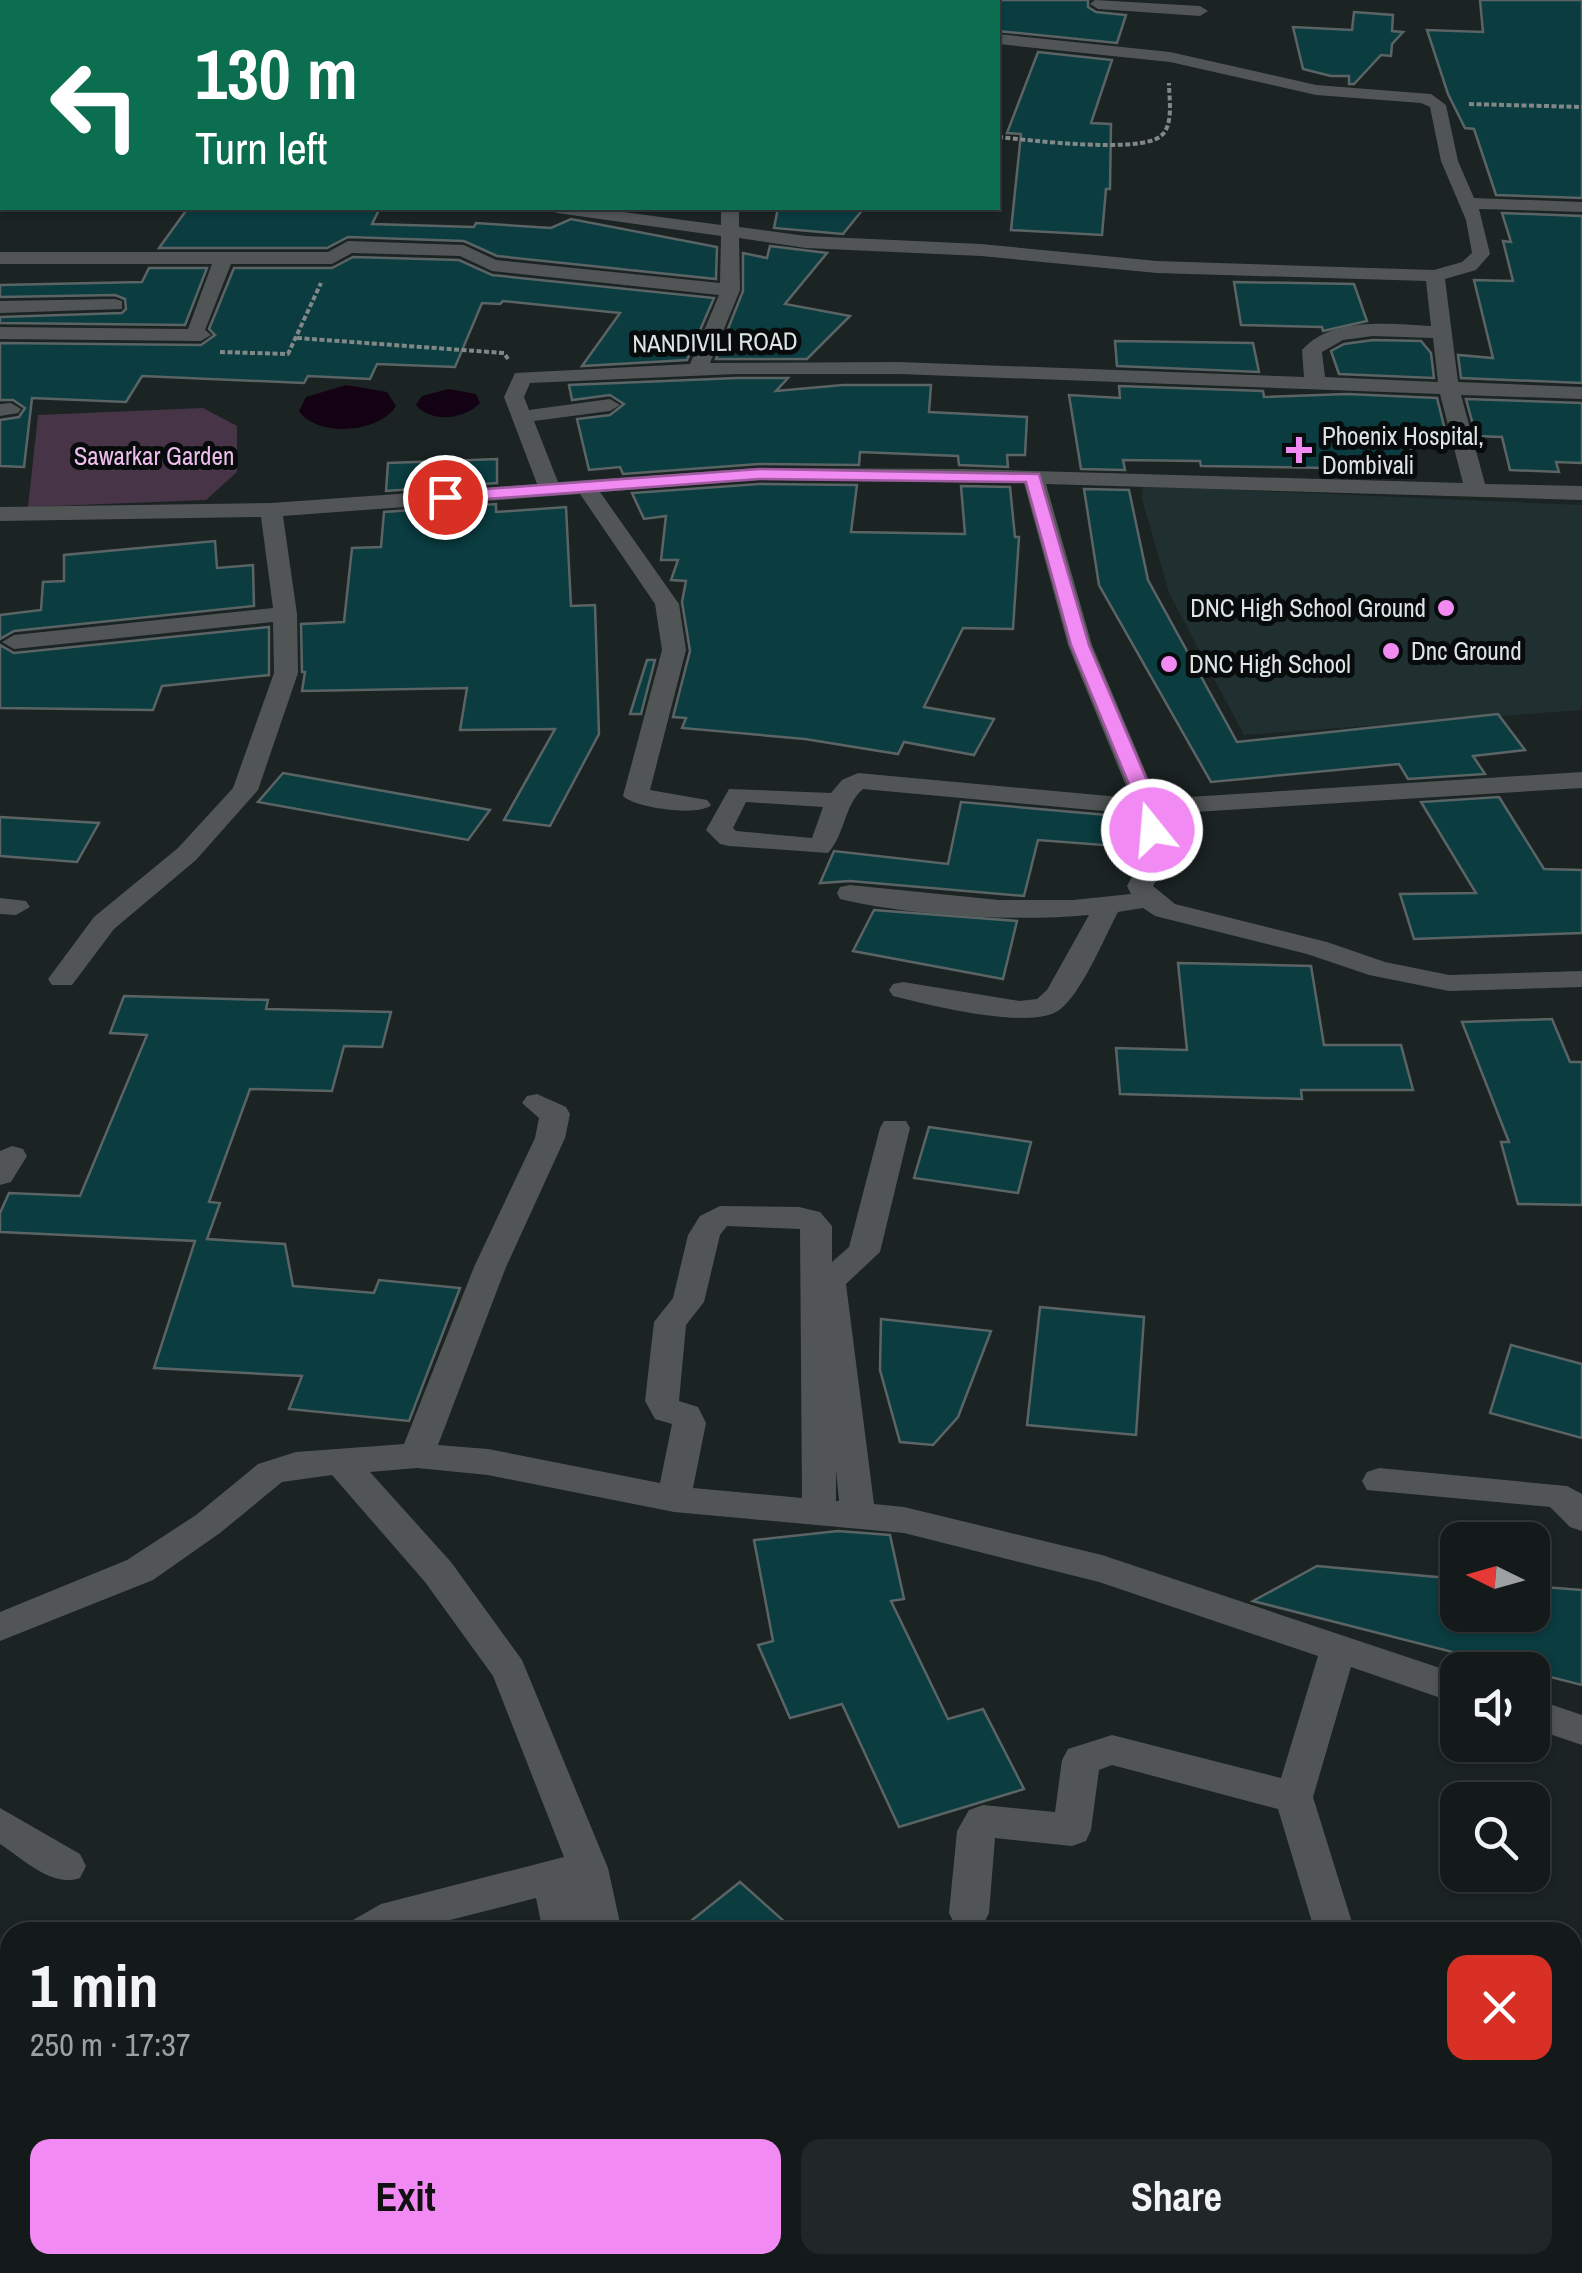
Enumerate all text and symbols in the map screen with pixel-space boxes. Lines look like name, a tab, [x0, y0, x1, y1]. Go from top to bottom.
text: 130 m	[195, 27, 358, 121]
icon: left	[30, 40, 160, 170]
text: Turn left	[195, 117, 327, 178]
street label: NANDIVILI ROAD	[632, 324, 798, 360]
place label: Phoenix Hospital, Dombivali	[1322, 419, 1484, 482]
marker: Phoenix Hospital, Dombivali	[1286, 437, 1312, 463]
park label: Sawarkar Garden	[74, 439, 234, 473]
pin	[403, 455, 488, 540]
icon: arrive	[418, 470, 473, 525]
place label: DNC High School Ground	[1190, 591, 1426, 625]
marker: DNC High School Ground	[1435, 597, 1457, 619]
place label: Dnc Ground	[1411, 634, 1522, 668]
marker: Dnc Ground	[1380, 640, 1402, 662]
place label: DNC High School	[1189, 647, 1351, 681]
marker: DNC High School	[1158, 653, 1180, 675]
position arrow	[1100, 778, 1204, 882]
north arrow	[1440, 1522, 1550, 1632]
map controls	[1440, 1522, 1550, 1892]
button: sound	[1440, 1652, 1550, 1762]
button: search	[1440, 1782, 1550, 1892]
text: 1 min	[30, 1945, 159, 2026]
button: close	[1447, 1955, 1552, 2060]
text: 250 m · 17:37	[30, 2023, 190, 2066]
button: Exit	[30, 2139, 781, 2254]
button: Share	[801, 2139, 1552, 2254]

